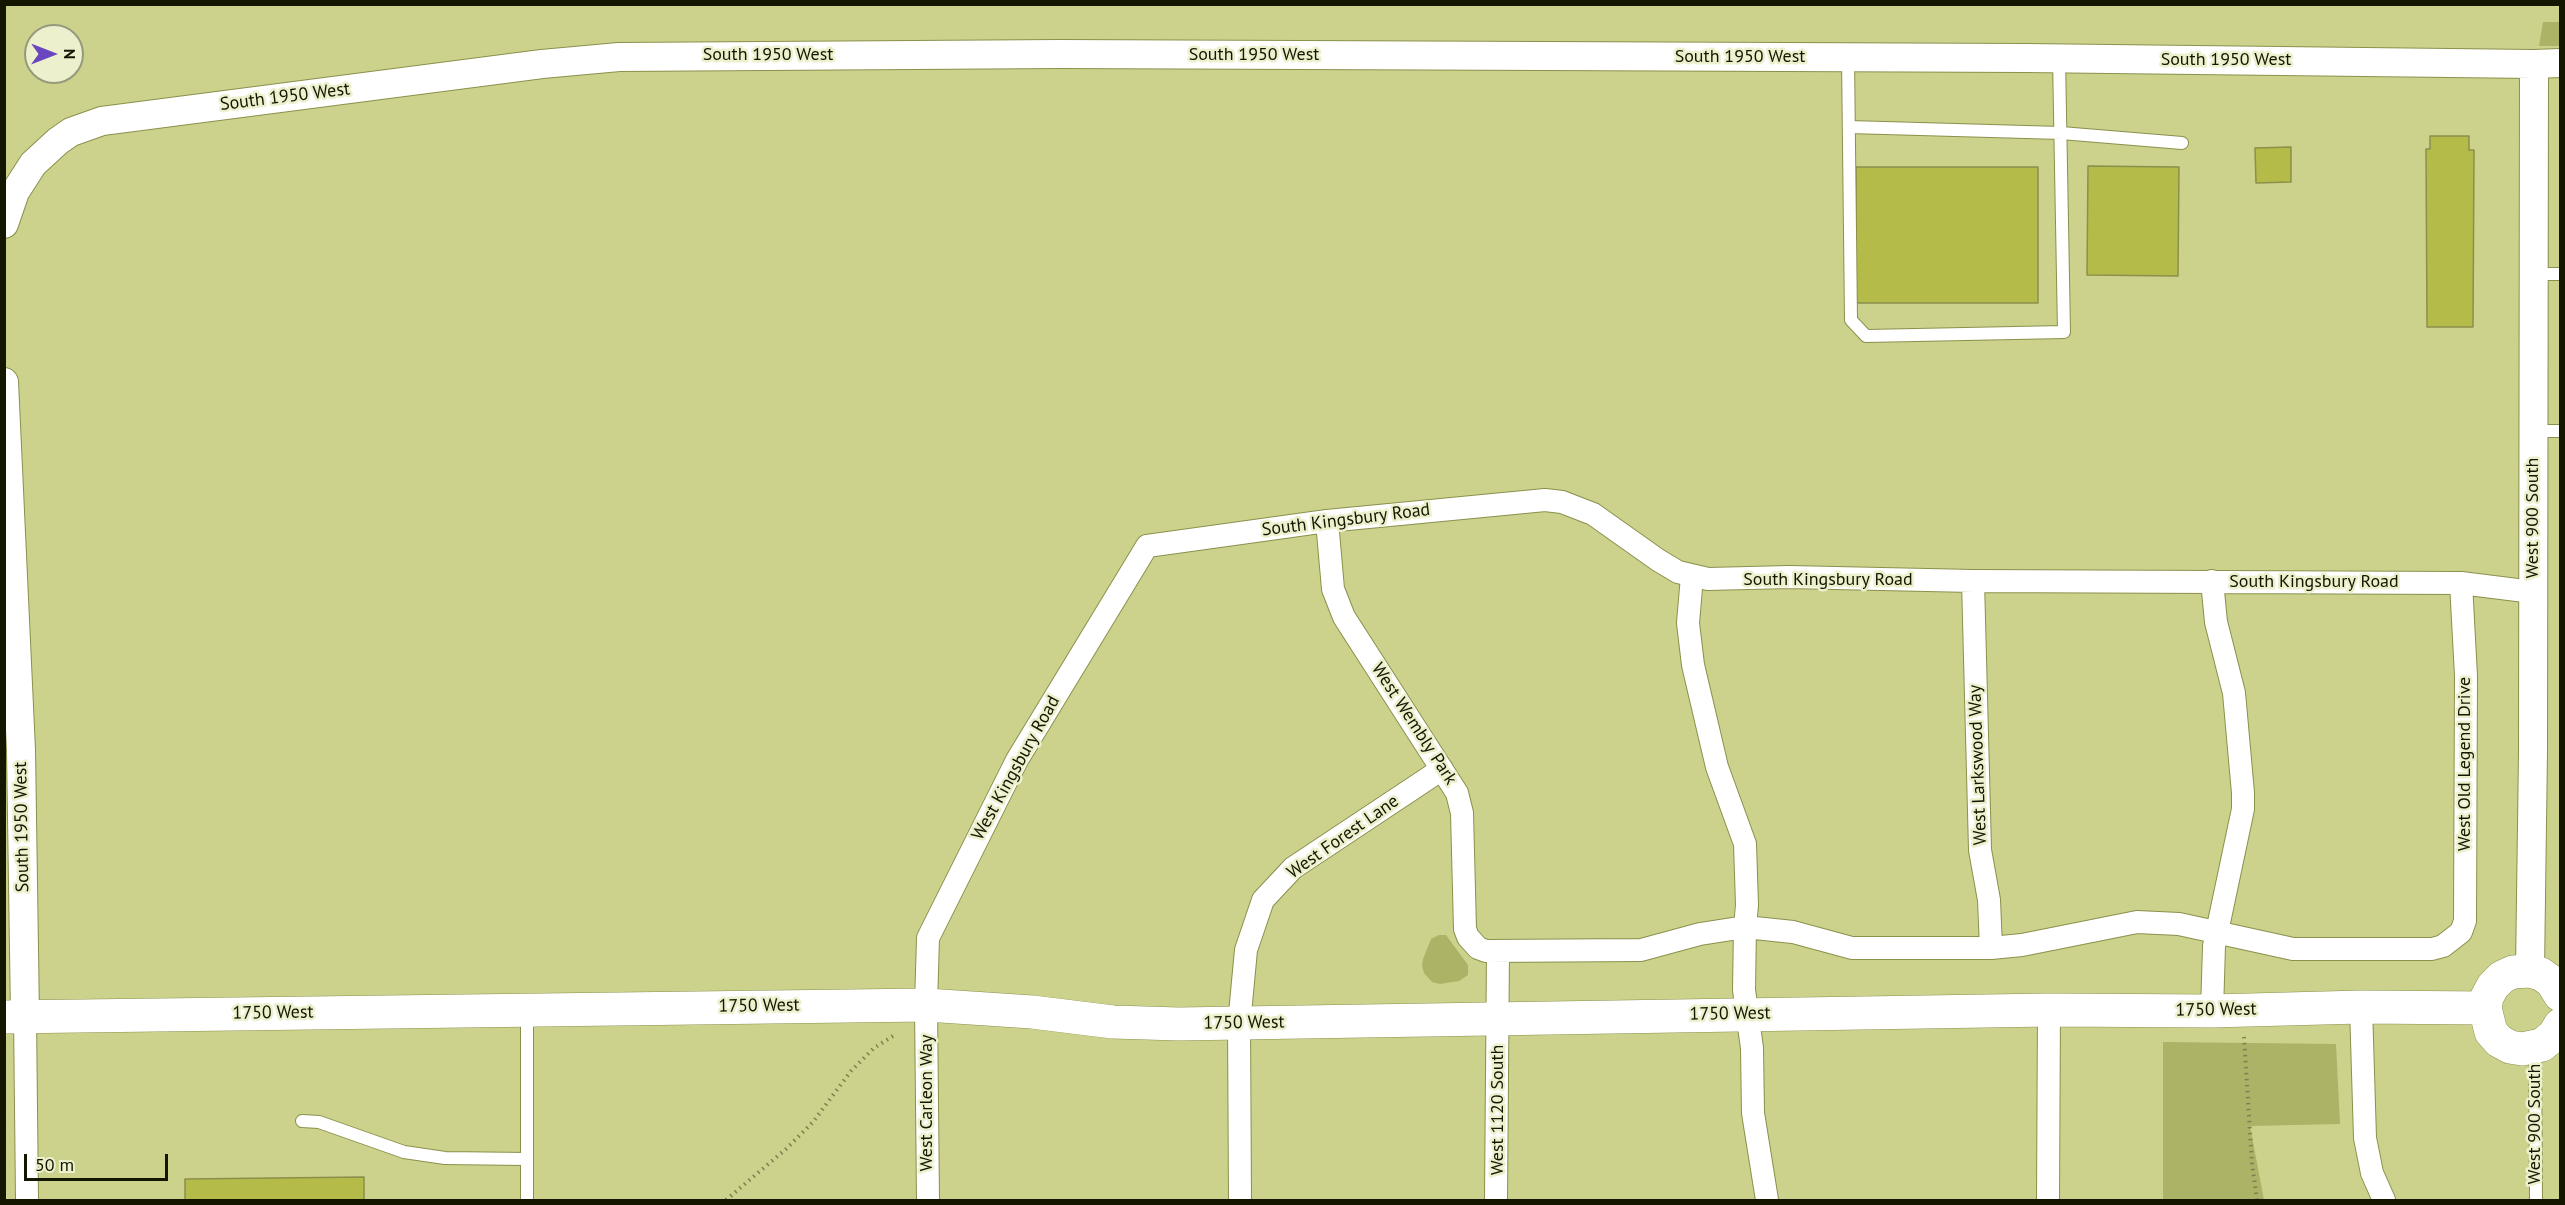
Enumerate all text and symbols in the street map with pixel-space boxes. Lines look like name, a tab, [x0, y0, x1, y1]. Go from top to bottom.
north arrow	[24, 24, 84, 84]
street label: South 1950 West	[703, 44, 833, 66]
street label: South 1950 West	[1189, 44, 1319, 66]
street label: South 1950 West	[1675, 46, 1805, 68]
text: N	[60, 49, 80, 59]
street label: South 1950 West	[2161, 49, 2291, 71]
street label: South 1950 West	[219, 78, 351, 116]
street label: West 900 South	[2522, 458, 2544, 578]
street label: South Kingsbury Road	[1261, 499, 1431, 541]
street label: South Kingsbury Road	[1743, 569, 1913, 591]
street label: South Kingsbury Road	[2229, 571, 2399, 593]
street label: West Wembly Park	[1367, 659, 1461, 789]
street label: West Old Legend Drive	[2454, 677, 2476, 851]
street label: West Larkswood Way	[1964, 685, 1992, 845]
street label: West Kingsbury Road	[967, 692, 1065, 844]
street label: South 1950 West	[10, 761, 34, 893]
street label: West Forest Lane	[1283, 790, 1403, 884]
street label: 1750 West	[718, 994, 800, 1018]
street label: 1750 West	[2175, 998, 2257, 1022]
street label: 1750 West	[232, 1001, 314, 1025]
street label: 1750 West	[1689, 1002, 1771, 1026]
street label: 1750 West	[1203, 1011, 1285, 1035]
street label: West Carleon Way	[916, 1035, 938, 1171]
street label: West 1120 South	[1487, 1045, 1509, 1175]
street label: West 900 South	[2524, 1064, 2546, 1184]
scale bar	[27, 1142, 171, 1180]
text: 50 m	[35, 1153, 74, 1176]

